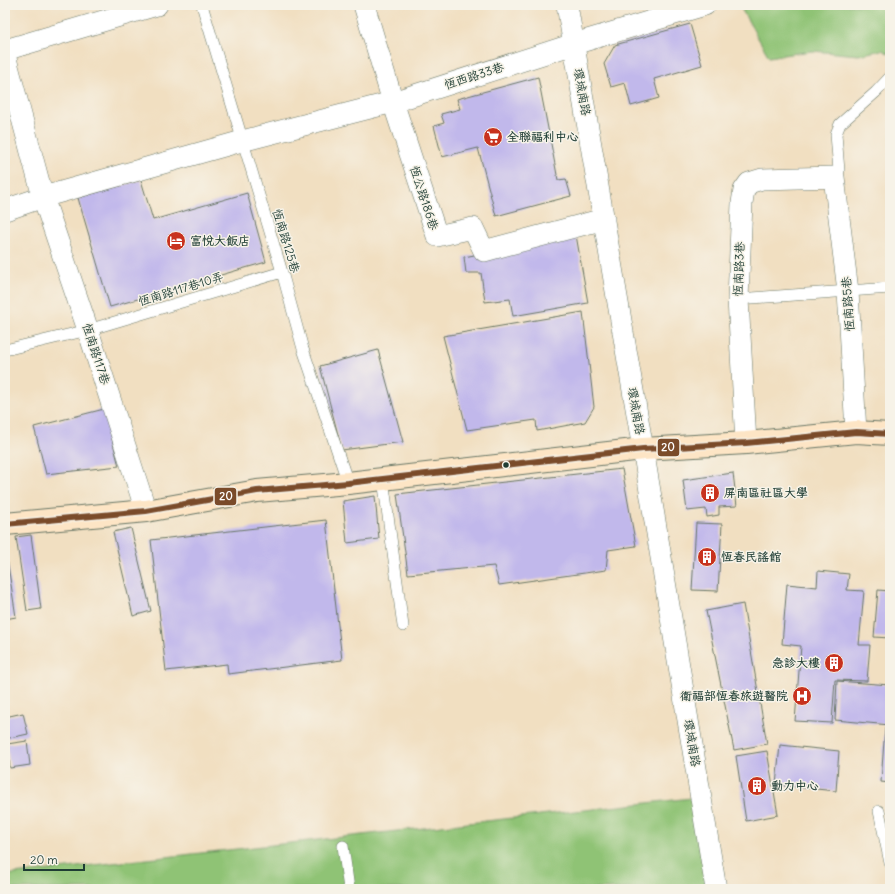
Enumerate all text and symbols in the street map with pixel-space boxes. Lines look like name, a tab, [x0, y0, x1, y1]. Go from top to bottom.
street label: 恆西路33巷	[442, 59, 505, 92]
street label: 環城南路	[571, 67, 594, 117]
supermarket icon: 全聯福利中心	[482, 126, 504, 148]
place label: 全聯福利中心	[507, 129, 579, 144]
street label: 恆公路186巷	[407, 164, 442, 232]
street label: 恆南路125巷	[270, 207, 303, 275]
hotel icon: 富悅大飯店	[165, 230, 187, 252]
place label: 富悅大飯店	[190, 233, 250, 248]
street label: 恆南路3巷	[730, 241, 747, 297]
street label: 恆南路117巷10弄	[137, 268, 225, 309]
street label: 恆南路5巷	[838, 276, 857, 332]
street label: 恆南路117巷	[80, 321, 113, 386]
street label: 環城南路	[625, 386, 648, 436]
line badge: 20	[657, 438, 680, 457]
text: 20	[661, 440, 675, 454]
unlabelled marker	[501, 460, 511, 470]
building icon: 屏南區社區大學	[699, 482, 721, 504]
place label: 屏南區社區大學	[724, 485, 808, 500]
line badge: 20	[214, 487, 237, 506]
text: 20	[219, 489, 233, 503]
building icon: 恆春民謠館	[696, 546, 718, 568]
place label: 恆春民謠館	[721, 549, 782, 564]
building icon: 急診大樓	[823, 652, 845, 674]
place label: 急診大樓	[772, 655, 820, 670]
hospital icon: 衛福部恆春旅遊醫院	[791, 685, 813, 707]
place label: 衛福部恆春旅遊醫院	[680, 688, 788, 703]
street label: 環城南路	[681, 718, 704, 768]
building icon: 動力中心	[746, 775, 768, 797]
place label: 動力中心	[771, 778, 819, 793]
scale bar	[24, 846, 84, 872]
text: 20 m	[30, 852, 58, 867]

